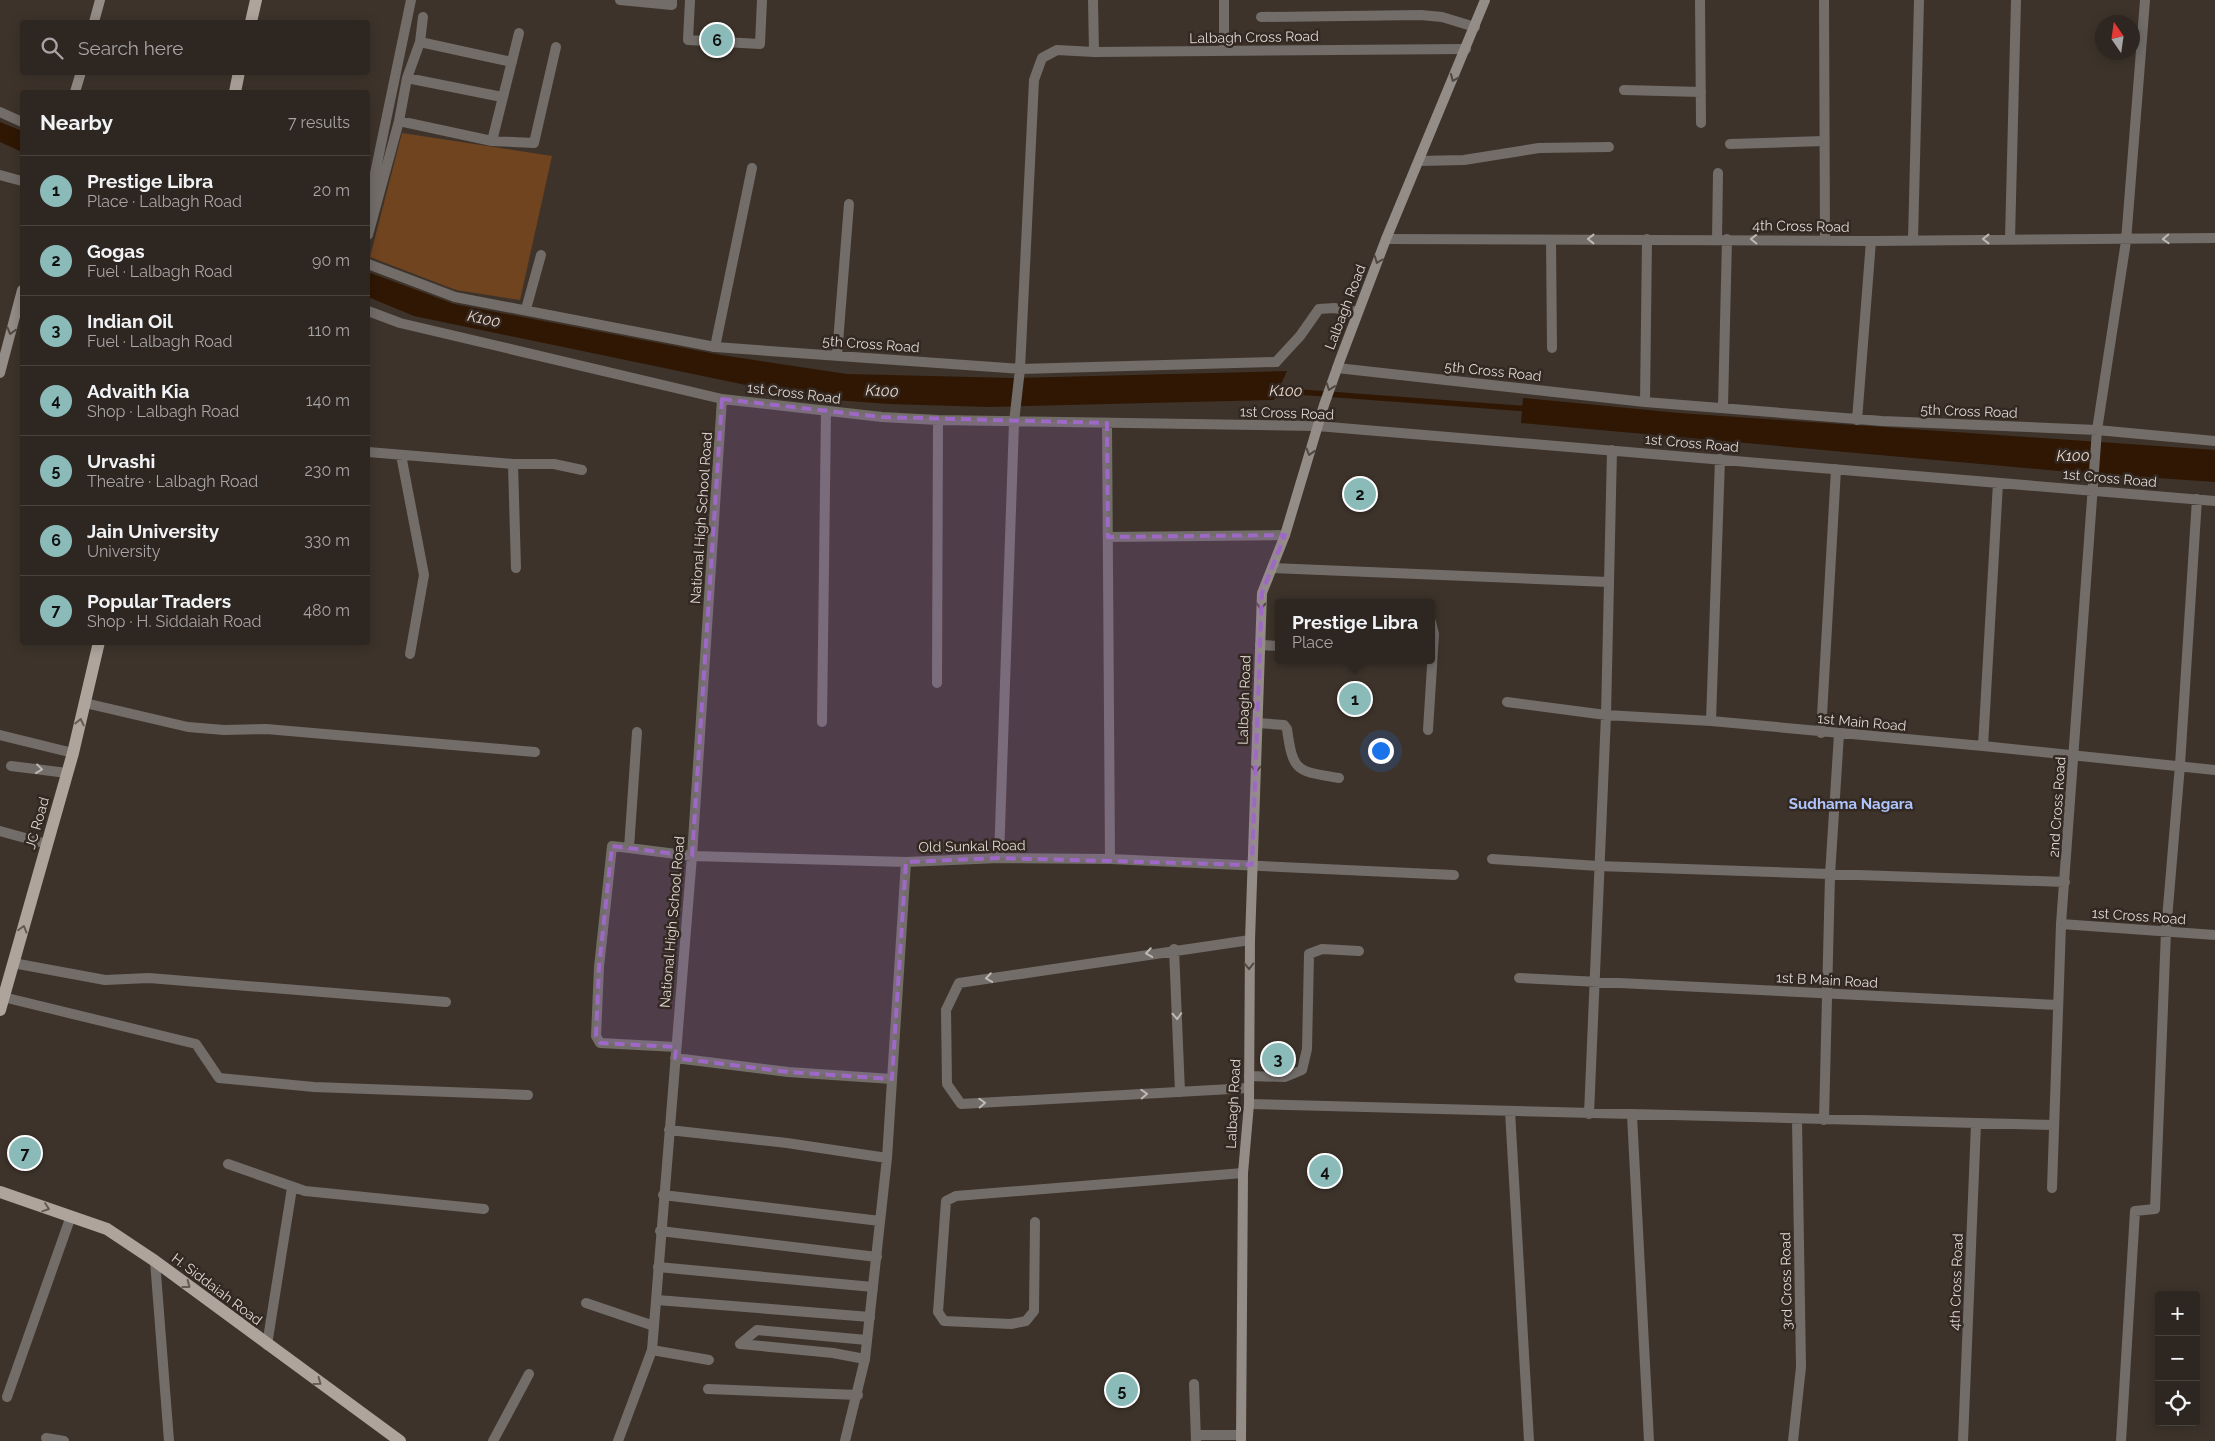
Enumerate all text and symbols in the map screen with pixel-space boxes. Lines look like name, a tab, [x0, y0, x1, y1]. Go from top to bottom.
north arrow	[2095, 15, 2140, 60]
search box	[20, 20, 370, 75]
pin: 6	[701, 21, 733, 59]
street label: Lalbagh Cross Road	[1189, 28, 1319, 46]
icon: search	[38, 34, 66, 62]
text: Search here	[78, 37, 184, 59]
one-way arrow	[1449, 73, 1460, 82]
text: Nearby	[40, 110, 113, 135]
text: 7 results	[288, 113, 350, 132]
text: Prestige Libra	[87, 170, 213, 192]
text: 1	[52, 181, 60, 200]
text: 20 m	[313, 181, 350, 200]
text: Place · Lalbagh Road	[87, 192, 242, 211]
street label: 4th Cross Road	[1752, 217, 1850, 235]
one-way arrow	[1587, 234, 1595, 244]
one-way arrow	[1750, 234, 1758, 244]
one-way arrow	[1982, 234, 1990, 244]
one-way arrow	[2162, 234, 2170, 245]
text: Gogas	[87, 240, 145, 262]
text: 2	[51, 251, 61, 270]
text: 90 m	[312, 251, 350, 270]
one-way arrow	[1374, 255, 1384, 264]
text: Fuel · Lalbagh Road	[87, 262, 233, 281]
street label: Lalbagh Road	[1321, 262, 1369, 352]
water label: K100	[466, 307, 502, 331]
text: Indian Oil	[87, 310, 173, 332]
text: 3	[52, 321, 60, 340]
text: 110 m	[308, 321, 350, 340]
one-way arrow	[7, 327, 17, 335]
text: Fuel · Lalbagh Road	[87, 332, 233, 351]
street label: 5th Cross Road	[822, 333, 920, 355]
street label: 5th Cross Road	[1444, 358, 1542, 384]
street label: 1st Cross Road	[746, 379, 842, 407]
text: Advaith Kia	[87, 380, 189, 402]
water label: K100	[865, 381, 899, 401]
water label: K100	[1269, 382, 1303, 400]
one-way arrow	[1326, 382, 1336, 390]
text: 4	[51, 391, 61, 410]
text: 140 m	[306, 391, 350, 410]
street label: 5th Cross Road	[1920, 401, 2018, 421]
text: Shop · Lalbagh Road	[87, 402, 239, 421]
street label: 1st Cross Road	[1240, 403, 1334, 423]
street label: National High School Road	[687, 431, 715, 605]
street label: 1st Cross Road	[1644, 431, 1740, 455]
one-way arrow	[1305, 447, 1315, 456]
water label: K100	[2056, 447, 2090, 465]
text: Urvashi	[87, 450, 155, 472]
text: 5	[52, 461, 60, 480]
text: 230 m	[305, 461, 350, 480]
street label: 1st Cross Road	[2062, 466, 2158, 490]
text: Theatre · Lalbagh Road	[87, 472, 258, 491]
pin: 2	[1344, 475, 1376, 513]
text: Jain University	[87, 520, 219, 542]
text: 6	[51, 531, 61, 550]
text: 330 m	[304, 531, 350, 550]
text: University	[87, 542, 160, 561]
text: Popular Traders	[87, 590, 231, 612]
popup	[1275, 599, 1435, 664]
text: 7	[52, 601, 60, 620]
text: 480 m	[303, 601, 350, 620]
one-way arrow	[1256, 603, 1266, 611]
text: Prestige Libra	[1292, 611, 1418, 633]
text: Shop · H. Siddaiah Road	[87, 612, 261, 631]
text: Place	[1292, 633, 1333, 652]
street label: Lalbagh Road	[1234, 655, 1254, 745]
pin: 1	[1339, 680, 1371, 718]
street label: 1st Main Road	[1817, 710, 1907, 734]
one-way arrow	[74, 718, 85, 727]
your location	[1368, 738, 1394, 764]
street label: 2nd Cross Road	[2045, 756, 2069, 858]
one-way arrow	[35, 763, 43, 774]
one-way arrow	[1250, 765, 1261, 773]
street label: JC Road	[22, 795, 52, 851]
district label: Sudhama Nagara	[1789, 795, 1914, 813]
street label: National High School Road	[657, 835, 687, 1009]
street label: Old Sunkal Road	[918, 837, 1026, 855]
street label: 1st Cross Road	[2091, 905, 2187, 927]
one-way arrow	[17, 926, 27, 934]
one-way arrow	[1145, 948, 1154, 958]
one-way arrow	[1244, 963, 1255, 971]
street label: 1st B Main Road	[1776, 969, 1878, 991]
one-way arrow	[984, 972, 992, 983]
one-way arrow	[1172, 1012, 1182, 1020]
pin: 3	[1262, 1040, 1294, 1078]
street label: Lalbagh Road	[1223, 1059, 1243, 1149]
one-way arrow	[1140, 1088, 1148, 1099]
one-way arrow	[978, 1097, 986, 1108]
pin: 7	[9, 1134, 41, 1172]
pin: 4	[1309, 1152, 1341, 1190]
one-way arrow	[41, 1202, 50, 1212]
street label: 3rd Cross Road	[1777, 1232, 1795, 1330]
street label: 4th Cross Road	[1946, 1233, 1966, 1331]
street label: H. Siddaiah Road	[169, 1250, 265, 1328]
one-way arrow	[181, 1279, 191, 1288]
map controls	[2155, 1291, 2200, 1426]
button: +	[2155, 1291, 2200, 1336]
button: −	[2155, 1336, 2200, 1381]
pin: 5	[1106, 1371, 1138, 1409]
one-way arrow	[312, 1376, 322, 1385]
button: locate	[2155, 1381, 2200, 1426]

